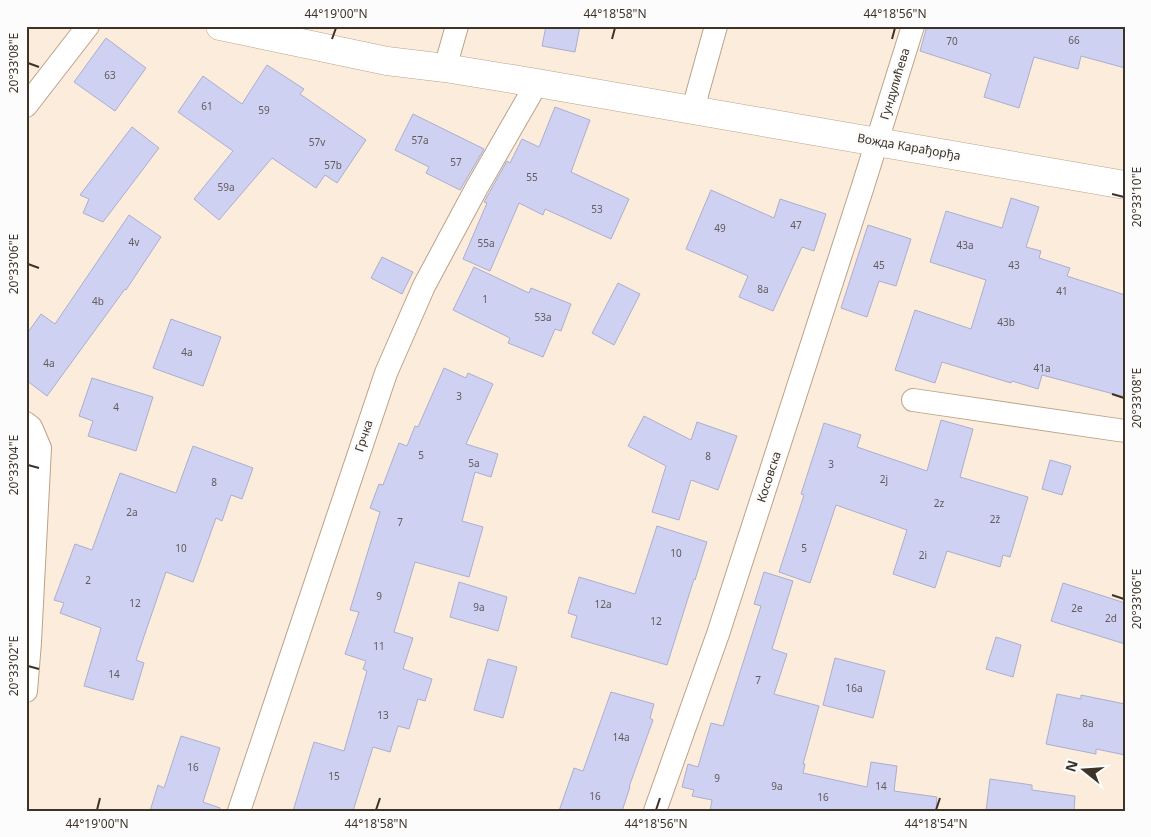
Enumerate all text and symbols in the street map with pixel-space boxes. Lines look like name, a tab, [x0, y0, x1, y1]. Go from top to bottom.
text: 44°19'00"N	[304, 5, 368, 22]
text: 44°18'58"N	[583, 5, 647, 22]
text: 44°18'56"N	[863, 5, 927, 22]
text: 20°33'08"E	[5, 33, 22, 93]
house number: 66	[1068, 33, 1080, 47]
house number: 70	[946, 34, 958, 48]
street label: Гундулићева	[876, 46, 913, 122]
house number: 63	[104, 68, 116, 82]
house number: 61	[201, 99, 213, 113]
house number: 59	[258, 103, 270, 117]
street label: Вожда Карађорђа	[856, 129, 962, 164]
house number: 57a	[411, 133, 429, 147]
house number: 57v	[309, 135, 326, 149]
house number: 57	[450, 155, 462, 169]
house number: 57b	[324, 158, 342, 172]
text: 20°33'10"E	[1128, 167, 1145, 227]
house number: 55	[526, 170, 538, 184]
house number: 59a	[217, 180, 235, 194]
house number: 53	[591, 202, 603, 216]
house number: 47	[790, 218, 802, 232]
house number: 49	[714, 221, 726, 235]
text: 20°33'06"E	[5, 234, 22, 294]
house number: 4v	[129, 235, 140, 249]
house number: 55a	[477, 236, 495, 250]
house number: 43a	[956, 238, 974, 252]
house number: 45	[873, 258, 885, 272]
house number: 43	[1008, 258, 1020, 272]
house number: 8a	[757, 282, 769, 296]
house number: 41	[1056, 284, 1068, 298]
house number: 1	[482, 292, 488, 306]
house number: 4b	[92, 294, 104, 308]
house number: 53a	[534, 310, 552, 324]
house number: 43b	[997, 315, 1015, 329]
house number: 4a	[181, 345, 193, 359]
house number: 4a	[43, 356, 55, 370]
house number: 41a	[1033, 361, 1051, 375]
text: 20°33'08"E	[1128, 368, 1145, 428]
house number: 3	[456, 389, 462, 403]
house number: 4	[113, 400, 119, 414]
street label: Грчка	[350, 418, 377, 454]
text: 20°33'04"E	[5, 435, 22, 495]
house number: 5	[418, 448, 424, 462]
house number: 8	[705, 449, 711, 463]
street label: Косовска	[752, 449, 785, 505]
house number: 5a	[468, 456, 480, 470]
house number: 3	[828, 457, 834, 471]
house number: 2j	[880, 472, 888, 486]
house number: 8	[211, 475, 217, 489]
house number: 2z	[934, 496, 945, 510]
house number: 2a	[126, 505, 138, 519]
house number: 2ž	[990, 512, 1001, 526]
house number: 7	[397, 515, 403, 529]
house number: 10	[175, 541, 187, 555]
house number: 5	[801, 541, 807, 555]
house number: 10	[670, 546, 682, 560]
house number: 2i	[919, 548, 927, 562]
text: 20°33'06"E	[1128, 569, 1145, 629]
house number: 2	[85, 573, 91, 587]
house number: 9	[376, 589, 382, 603]
house number: 12	[129, 596, 141, 610]
house number: 12a	[594, 597, 612, 611]
house number: 9a	[473, 600, 485, 614]
house number: 2e	[1071, 601, 1083, 615]
house number: 2d	[1105, 611, 1117, 625]
house number: 12	[650, 614, 662, 628]
text: 20°33'02"E	[5, 636, 22, 696]
house number: 11	[373, 639, 385, 653]
house number: 14	[108, 667, 120, 681]
house number: 7	[755, 673, 761, 687]
house number: 16a	[845, 681, 863, 695]
house number: 13	[377, 708, 389, 722]
house number: 8a	[1082, 716, 1094, 730]
house number: 14a	[612, 730, 630, 744]
north arrow	[1058, 744, 1108, 794]
text: N	[1060, 758, 1082, 774]
house number: 16	[187, 760, 199, 774]
house number: 15	[328, 769, 340, 783]
house number: 9	[714, 771, 720, 785]
house number: 9a	[771, 779, 783, 793]
house number: 14	[875, 779, 887, 793]
house number: 16	[589, 789, 601, 803]
house number: 16	[817, 790, 829, 804]
text: 44°19'00"N	[65, 815, 129, 832]
text: 44°18'58"N	[344, 815, 408, 832]
text: 44°18'56"N	[624, 815, 688, 832]
text: 44°18'54"N	[904, 815, 968, 832]

